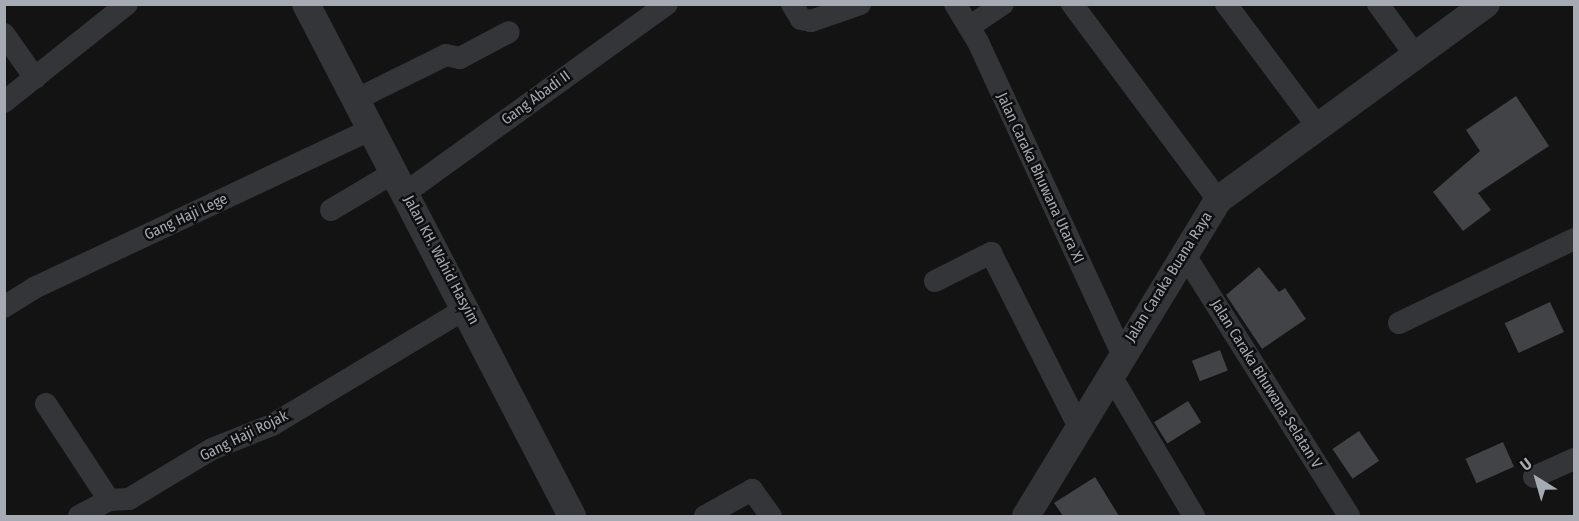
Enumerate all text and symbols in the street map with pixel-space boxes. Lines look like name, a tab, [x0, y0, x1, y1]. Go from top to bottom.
street label: Gang Abadi II	[498, 67, 574, 129]
street label: Jalan Caraka Bhuwana Utara XI	[993, 90, 1087, 266]
street label: Gang Haji Lege	[142, 190, 230, 244]
street label: Jalan KH. Wahid Hasyim	[399, 192, 483, 328]
street label: Jalan Caraka Buana Raya	[1122, 209, 1216, 345]
street label: Jalan Caraka Bhuwana Selatan V	[1207, 296, 1325, 472]
street label: Gang Haji Rojak	[197, 407, 291, 465]
north arrow	[1507, 449, 1567, 509]
text: U	[1516, 454, 1535, 475]

